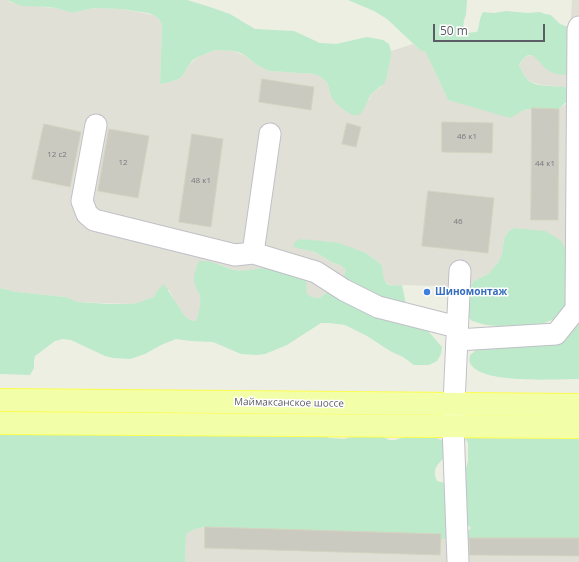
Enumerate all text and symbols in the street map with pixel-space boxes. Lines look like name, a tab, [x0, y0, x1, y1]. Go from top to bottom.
scale bar	[435, 16, 547, 42]
text: 50 m	[440, 22, 468, 39]
house number: 46 к1	[457, 132, 477, 142]
house number: 12 с2	[47, 150, 67, 160]
house number: 12	[118, 158, 128, 168]
house number: 44 к1	[535, 159, 555, 169]
house number: 48 к1	[191, 176, 211, 186]
house number: 46	[453, 217, 463, 227]
place label: Шиномонтаж	[435, 286, 507, 298]
marker: Шиномонтаж	[422, 287, 432, 297]
street label: Маймаксанское шоссе	[234, 396, 344, 410]

